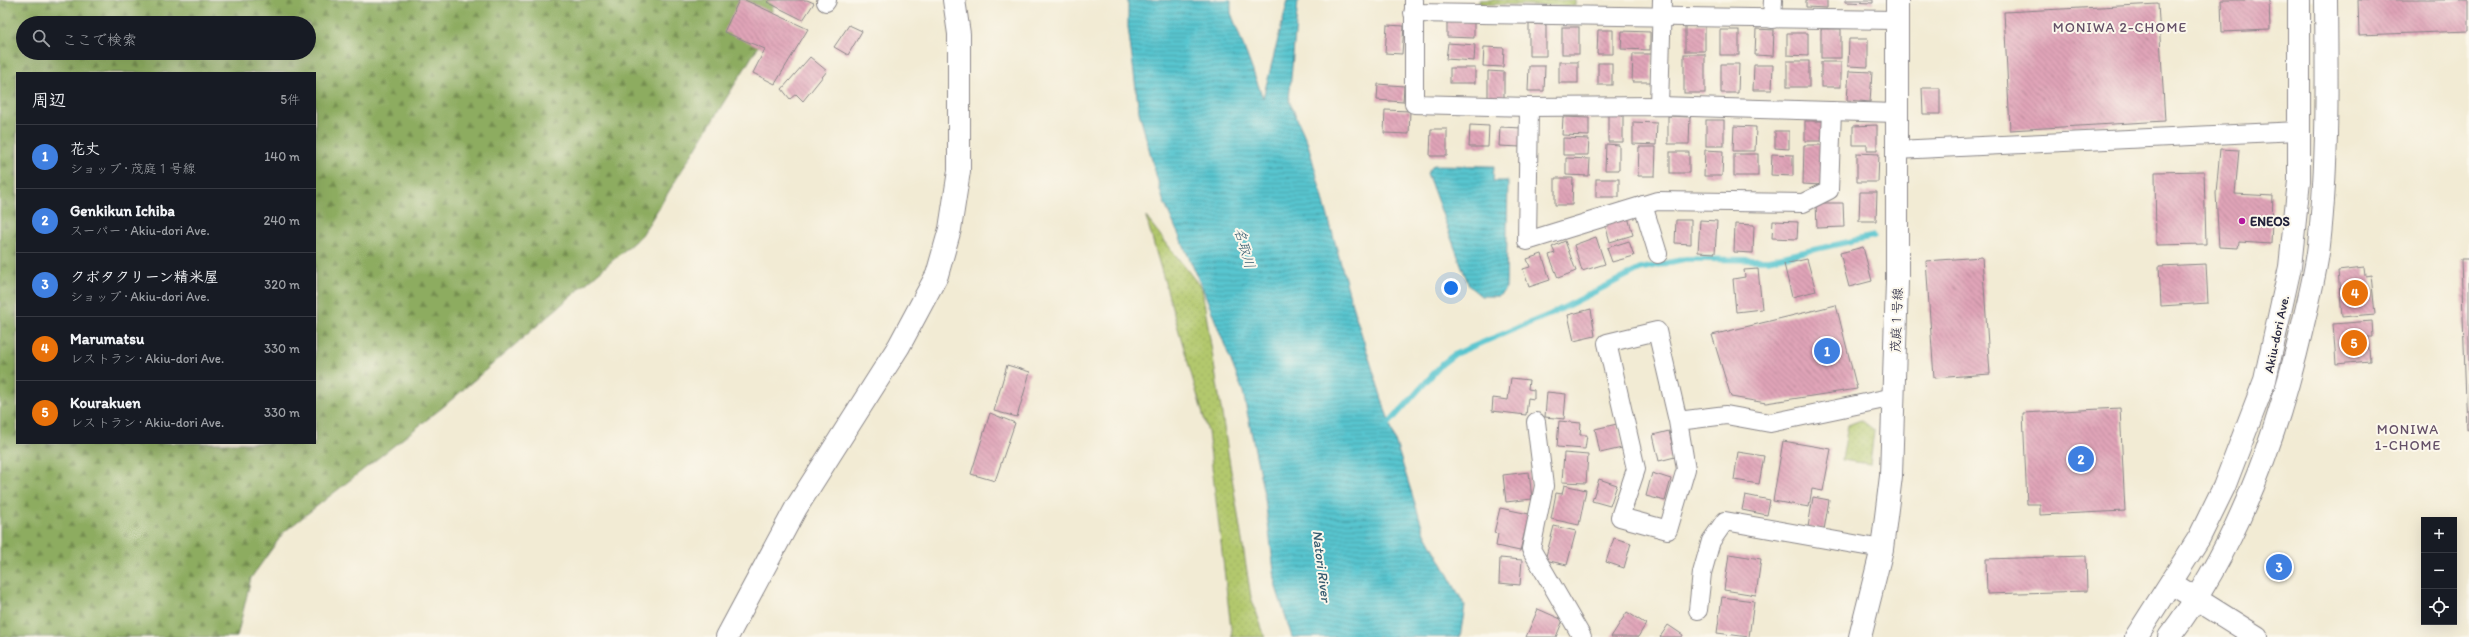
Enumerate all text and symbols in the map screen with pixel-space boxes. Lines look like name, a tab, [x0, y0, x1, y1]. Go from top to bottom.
search box	[16, 16, 316, 60]
district label: MONIWA 2-CHOME	[2053, 19, 2187, 36]
icon: search	[30, 27, 52, 49]
text: ここで検索	[62, 31, 137, 49]
text: 周辺	[32, 90, 66, 110]
text: 5件	[280, 92, 300, 107]
text: 花丈	[70, 140, 100, 158]
text: 1	[42, 149, 48, 164]
text: 140 m	[264, 149, 300, 164]
text: ショップ · 茂庭１号線	[70, 161, 195, 176]
text: Genkikun Ichiba	[70, 202, 175, 220]
text: 2	[42, 213, 48, 228]
text: 240 m	[263, 213, 300, 228]
place label: ENEOS	[2250, 214, 2291, 229]
marker: ENEOS	[2237, 216, 2247, 226]
text: スーパー · Akiu-dori Ave.	[70, 223, 210, 238]
water label: 名取川	[1231, 226, 1258, 271]
text: クボタクリーン精米屋	[70, 268, 219, 286]
text: 3	[41, 277, 49, 292]
text: 320 m	[264, 277, 300, 292]
your location	[1441, 278, 1461, 298]
pin: 4	[2342, 278, 2368, 308]
street label: 茂庭１号線	[1888, 286, 1905, 353]
text: ショップ · Akiu-dori Ave.	[70, 289, 210, 304]
street label: Akiu-dori Ave.	[2261, 294, 2292, 374]
pin: 5	[2341, 328, 2367, 358]
text: Marumatsu	[70, 330, 144, 348]
pin: 1	[1814, 336, 1840, 366]
text: 4	[41, 341, 49, 356]
text: 330 m	[264, 341, 300, 356]
text: レストラン · Akiu-dori Ave.	[70, 351, 224, 366]
text: Kourakuen	[70, 394, 141, 412]
text: 5	[42, 405, 48, 420]
text: 330 m	[264, 405, 300, 420]
text: レストラン · Akiu-dori Ave.	[70, 415, 224, 430]
district label: MONIWA 1-CHOME	[2375, 421, 2441, 454]
pin: 2	[2068, 444, 2094, 474]
map controls	[2421, 517, 2457, 625]
button: +	[2421, 517, 2457, 553]
water label: Natori River	[1309, 529, 1334, 604]
pin: 3	[2266, 552, 2292, 582]
button: −	[2421, 553, 2457, 589]
button: locate	[2421, 589, 2457, 625]

